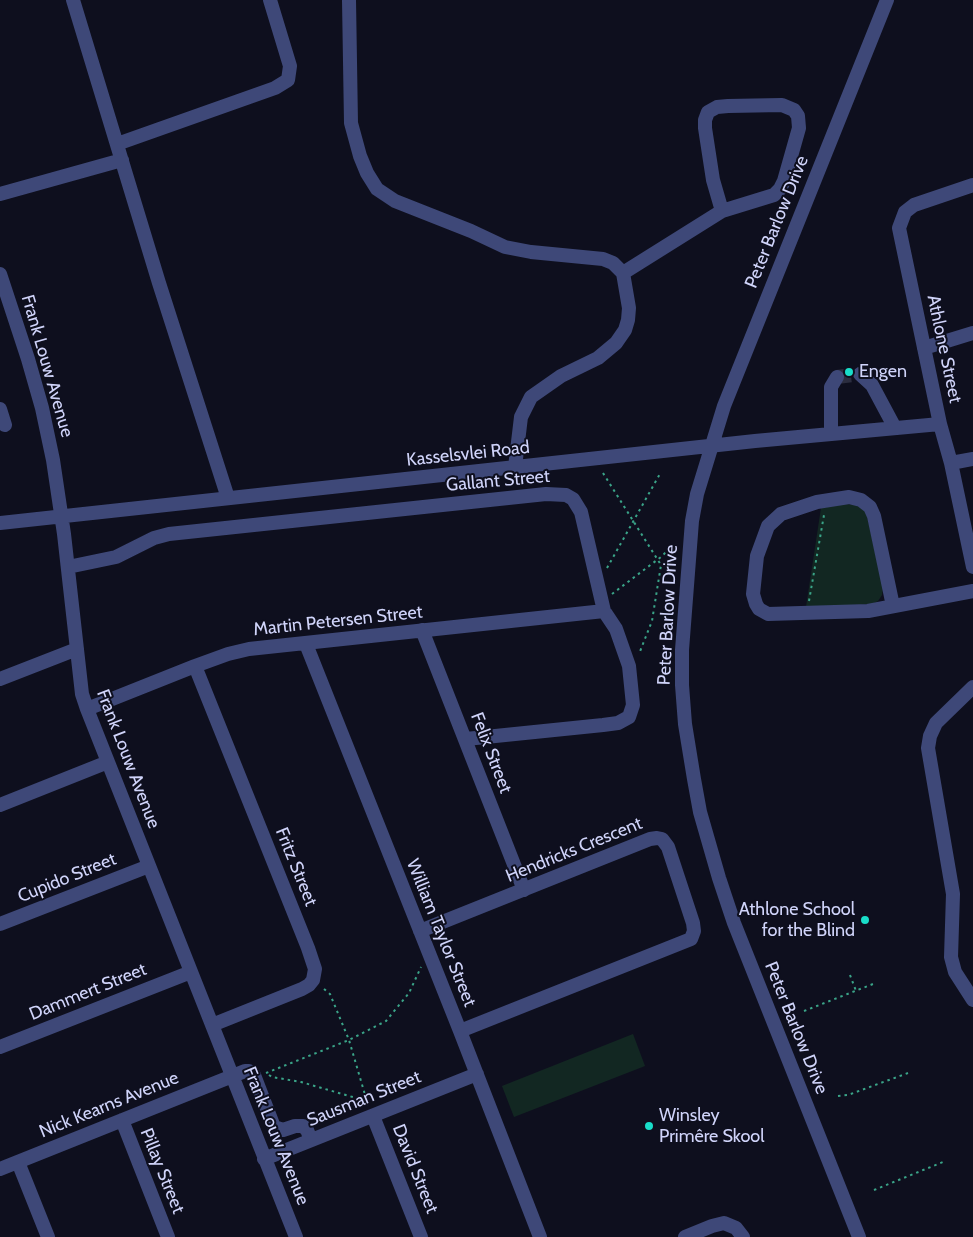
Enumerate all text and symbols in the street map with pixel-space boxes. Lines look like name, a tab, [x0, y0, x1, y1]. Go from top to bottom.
street label: Peter Barlow Drive	[741, 153, 813, 291]
street label: Frank Louw Avenue	[16, 292, 78, 440]
street label: Athlone Street	[922, 293, 966, 405]
place label: Engen	[859, 361, 907, 383]
marker: Engen	[843, 366, 855, 378]
street label: Kasselsvlei Road	[405, 437, 531, 471]
street label: Gallant Street	[445, 466, 551, 496]
street label: Peter Barlow Drive	[654, 544, 682, 686]
street label: Martin Petersen Street	[252, 601, 424, 641]
street label: Frank Louw Avenue	[92, 686, 164, 832]
street label: Felix Street	[466, 710, 516, 796]
street label: Hendricks Crescent	[503, 813, 645, 887]
street label: Fritz Street	[270, 824, 322, 910]
street label: Cupido Street	[15, 848, 119, 908]
street label: William Taylor Street	[401, 856, 481, 1010]
place label: Athlone School for the Blind	[739, 899, 855, 942]
marker: Athlone School for the Blind	[859, 914, 871, 926]
street label: Dammert Street	[26, 959, 150, 1025]
street label: Peter Barlow Drive	[760, 959, 832, 1097]
street label: Frank Louw Avenue	[238, 1064, 314, 1208]
street label: Sausman Street	[304, 1066, 424, 1132]
street label: Nick Kearns Avenue	[36, 1067, 182, 1143]
place label: Winsley Primêre Skool	[659, 1105, 764, 1148]
marker: Winsley Primêre Skool	[643, 1120, 655, 1132]
street label: David Street	[387, 1121, 443, 1217]
street label: Pillay Street	[135, 1125, 189, 1217]

